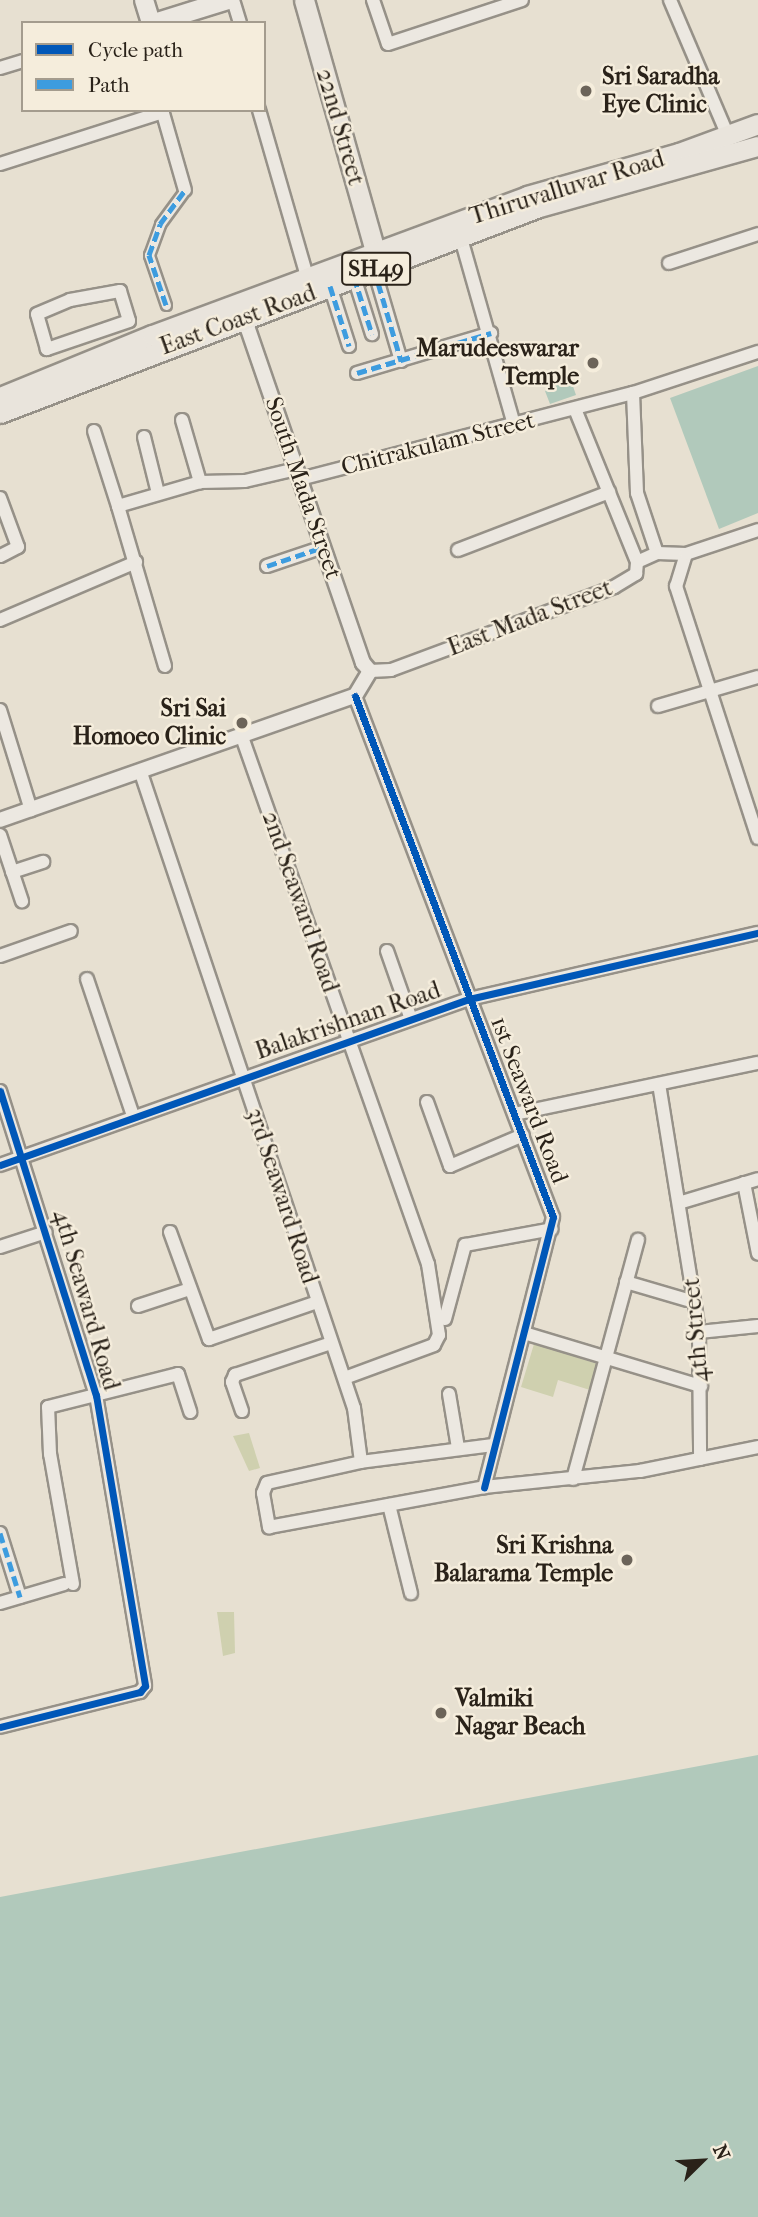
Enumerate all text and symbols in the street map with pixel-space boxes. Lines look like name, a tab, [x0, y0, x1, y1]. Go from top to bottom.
legend	[21, 21, 266, 112]
text: Cycle path	[88, 38, 183, 62]
place label: Sri Saradha Eye Clinic	[602, 63, 719, 119]
street label: 22nd Street	[310, 65, 370, 189]
text: Path	[88, 73, 129, 97]
marker: Sri Saradha Eye Clinic	[576, 81, 596, 101]
street label: Thiruvalluvar Road	[466, 145, 668, 231]
road number: SH49	[341, 250, 411, 288]
street label: East Coast Road	[156, 278, 320, 362]
place label: Marudeeswarar Temple	[416, 335, 579, 391]
marker: Marudeeswarar Temple	[585, 355, 601, 371]
street label: South Mada Street	[258, 393, 348, 583]
street label: Chitrakulam Street	[338, 406, 538, 482]
street label: East Mada Street	[444, 573, 616, 663]
place label: Sri Sai Homoeo Clinic	[73, 695, 226, 751]
marker: Sri Sai Homoeo Clinic	[232, 713, 252, 733]
street label: 2nd Seaward Road	[256, 808, 344, 996]
street label: Balakrishnan Road	[252, 976, 444, 1066]
street label: 1st Seaward Road	[484, 1013, 574, 1187]
street label: 3rd Seaward Road	[240, 1104, 324, 1288]
street label: 4th Seaward Road	[46, 1206, 126, 1394]
street label: 4th Street	[677, 1277, 715, 1383]
place label: Sri Krishna Balarama Temple	[434, 1532, 613, 1588]
marker: Sri Krishna Balarama Temple	[619, 1552, 635, 1568]
place label: Valmiki Nagar Beach	[455, 1685, 586, 1741]
marker: Valmiki Nagar Beach	[433, 1705, 449, 1721]
north arrow	[667, 2126, 737, 2196]
text: N	[708, 2141, 734, 2164]

